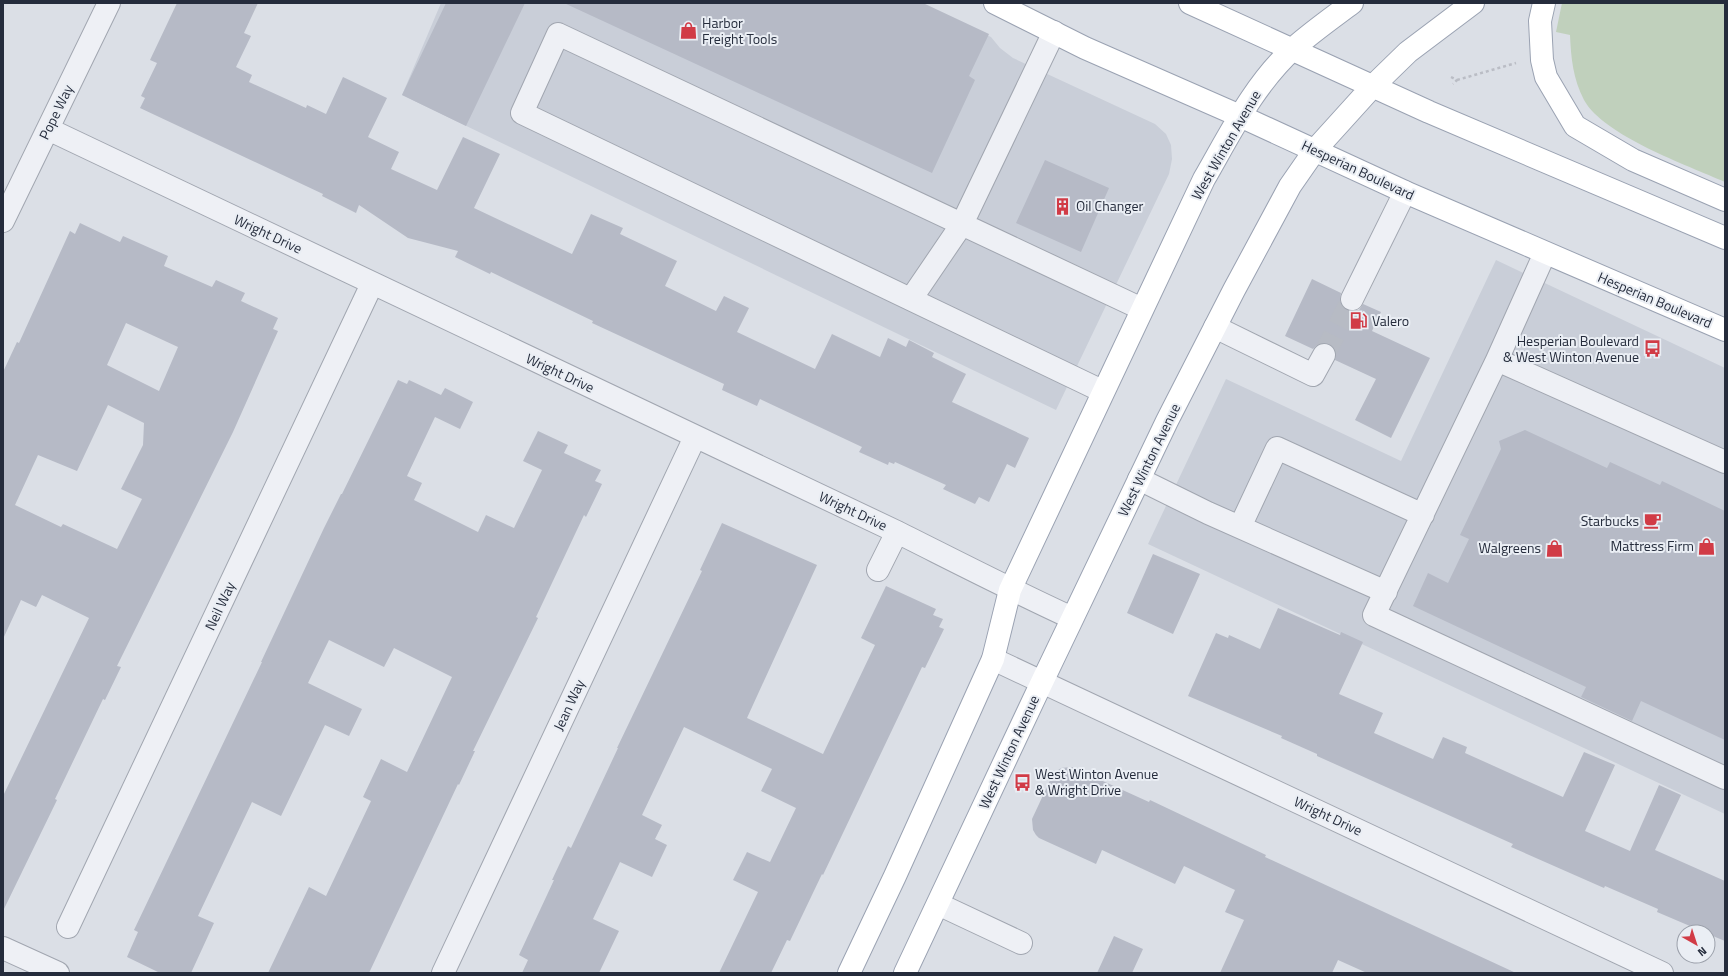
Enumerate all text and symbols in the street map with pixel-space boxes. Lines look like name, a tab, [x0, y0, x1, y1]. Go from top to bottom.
place label: Harbor Freight Tools	[702, 12, 777, 49]
shop icon: Harbor Freight Tools	[679, 21, 699, 41]
street label: Pope Way	[33, 80, 78, 143]
street label: West Winton Avenue	[1186, 86, 1265, 203]
street label: Hesperian Boulevard	[1298, 134, 1418, 205]
place label: Oil Changer	[1076, 195, 1144, 216]
building icon: Oil Changer	[1053, 196, 1073, 216]
street label: Wright Drive	[231, 209, 306, 259]
street label: Hesperian Boulevard	[1595, 266, 1716, 333]
place label: Valero	[1372, 310, 1409, 331]
fuel station icon: Valero	[1349, 311, 1369, 331]
place label: Hesperian Boulevard & West Winton Avenue	[1503, 330, 1639, 367]
bus stop icon: Hesperian Boulevard & West Winton Avenue	[1642, 339, 1662, 359]
street label: Wright Drive	[523, 348, 598, 398]
street label: West Winton Avenue	[1112, 400, 1185, 520]
street label: Wright Drive	[816, 486, 891, 536]
place label: Starbucks	[1581, 510, 1639, 531]
cafe icon: Starbucks	[1642, 511, 1662, 531]
place label: Mattress Firm	[1611, 535, 1694, 556]
shop icon: Mattress Firm	[1697, 536, 1717, 556]
place label: Walgreens	[1478, 537, 1541, 558]
shop icon: Walgreens	[1544, 538, 1564, 558]
street label: Neil Way	[199, 578, 240, 634]
street label: Jean Way	[548, 675, 590, 734]
street label: West Winton Avenue	[973, 691, 1044, 812]
place label: West Winton Avenue & Wright Drive	[1035, 763, 1158, 800]
bus stop icon: West Winton Avenue & Wright Drive	[1012, 772, 1032, 792]
street label: Wright Drive	[1291, 791, 1366, 841]
north arrow	[1676, 924, 1716, 964]
text: N	[1694, 943, 1710, 960]

